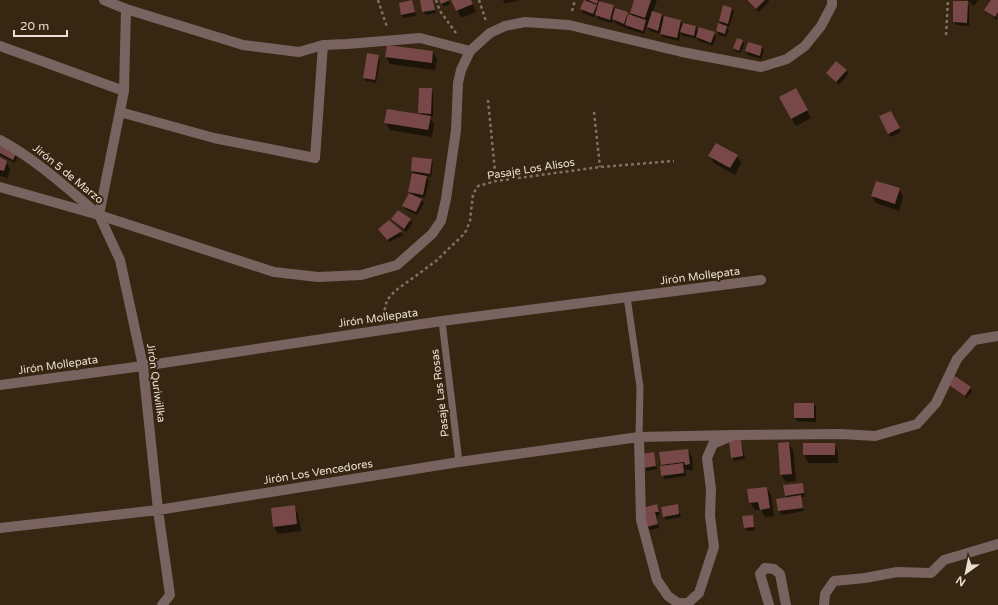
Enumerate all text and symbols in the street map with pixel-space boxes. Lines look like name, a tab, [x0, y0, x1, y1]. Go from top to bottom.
scale bar	[14, 12, 67, 38]
text: 20 m	[20, 19, 49, 33]
street label: Jirón 5 de Marzo	[30, 142, 106, 207]
street label: Pasaje Los Alisos	[486, 156, 576, 182]
street label: Jirón Mollepata	[659, 265, 741, 287]
street label: Jirón Mollepata	[337, 306, 419, 330]
street label: Jirón Quriwillka	[144, 343, 168, 423]
street label: Pasaje Las Rosas	[428, 348, 452, 438]
street label: Jirón Mollepata	[17, 353, 99, 377]
street label: Jirón Los Vencedores	[262, 457, 374, 487]
north arrow	[946, 553, 986, 593]
text: N	[954, 573, 968, 589]

